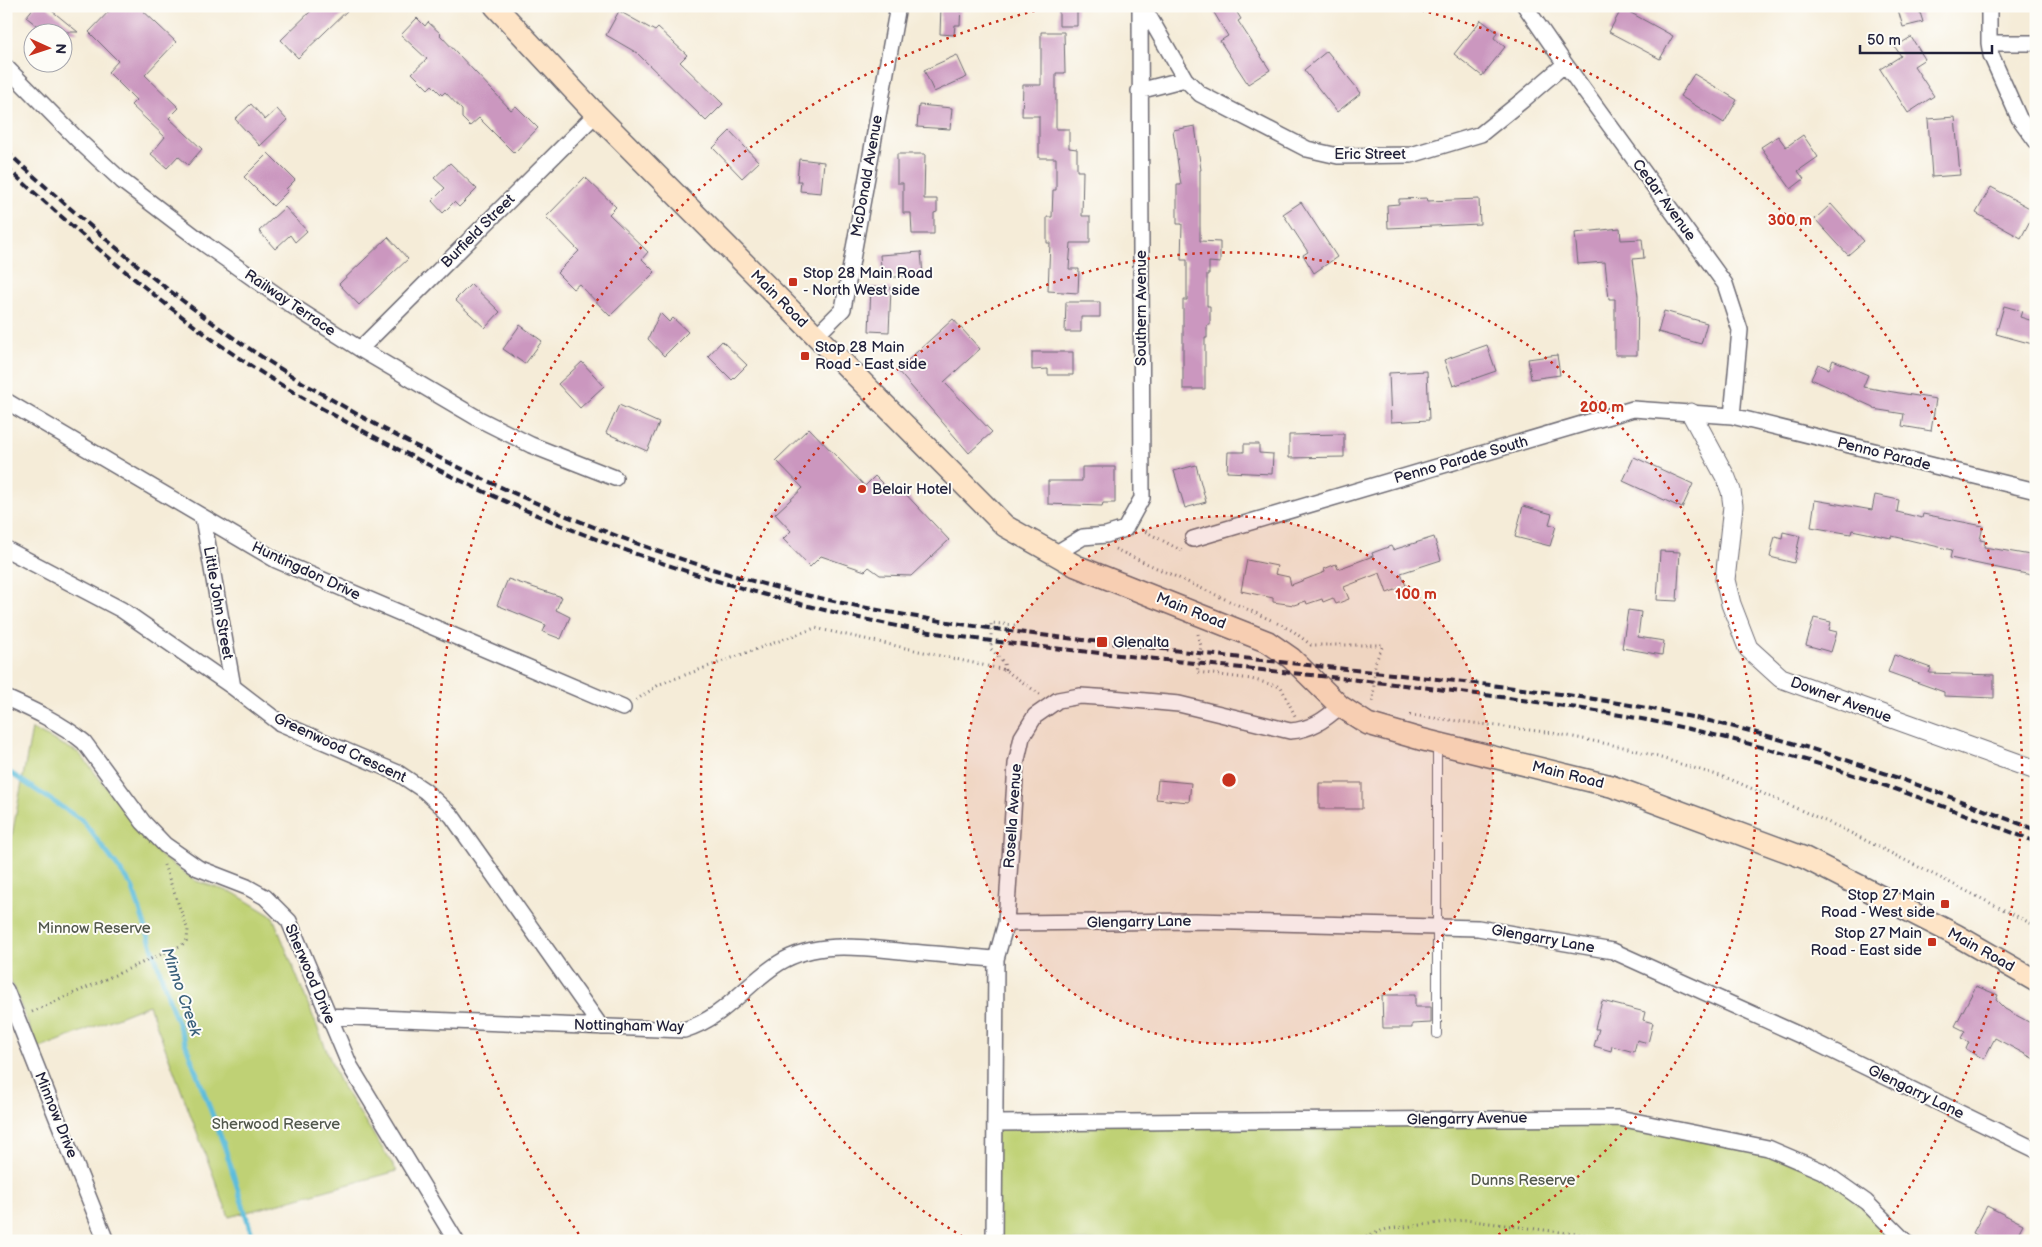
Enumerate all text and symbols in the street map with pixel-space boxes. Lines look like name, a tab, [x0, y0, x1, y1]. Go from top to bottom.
north arrow	[22, 22, 72, 72]
scale bar	[1860, 22, 1992, 54]
text: 50 m	[1867, 31, 1901, 50]
text: N	[52, 43, 69, 54]
street label: McDonald Avenue	[847, 114, 887, 238]
street label: Eric Street	[1334, 145, 1406, 164]
street label: Cedar Avenue	[1628, 155, 1700, 245]
street label: Burfield Street	[437, 190, 519, 272]
text: 300 m	[1768, 211, 1812, 230]
street label: Southern Avenue	[1132, 250, 1151, 366]
place label: Stop 28 Main Road - North West side	[803, 264, 933, 300]
street label: Railway Terrace	[241, 265, 339, 341]
street label: Main Road	[746, 266, 812, 332]
marker: Stop 28 Main Road - North West side	[787, 276, 799, 288]
place label: Stop 28 Main Road - East side	[815, 338, 927, 374]
marker: Stop 28 Main Road - East side	[799, 350, 811, 362]
text: 200 m	[1580, 398, 1624, 417]
street label: Penno Parade South	[1392, 432, 1530, 488]
street label: Penno Parade	[1835, 433, 1933, 475]
place label: Belair Hotel	[872, 480, 952, 499]
marker: Belair Hotel	[856, 483, 868, 495]
street label: Huntingdon Drive	[249, 537, 364, 605]
street label: Little John Street	[199, 545, 237, 661]
text: 100 m	[1395, 585, 1437, 604]
street label: Main Road	[1153, 588, 1229, 634]
place label: Glenalta	[1113, 633, 1169, 652]
marker: Glenalta	[1095, 635, 1109, 649]
street label: Downer Avenue	[1788, 673, 1894, 727]
street label: Greenwood Crescent	[271, 709, 410, 787]
street label: Main Road	[1530, 757, 1606, 793]
street label: Rosella Avenue	[1000, 763, 1026, 869]
centre of rings	[1220, 771, 1238, 789]
place label: Stop 27 Main Road - West side	[1821, 886, 1935, 922]
marker: Stop 27 Main Road - West side	[1939, 898, 1951, 910]
street label: Glengarry Lane	[1087, 912, 1191, 932]
park label: Minnow Reserve	[37, 919, 151, 938]
street label: Sherwood Drive	[280, 921, 340, 1027]
street label: Glengarry Lane	[1490, 921, 1596, 957]
place label: Stop 27 Main Road - East side	[1810, 924, 1922, 960]
street label: Main Road	[1944, 924, 2018, 976]
marker: Stop 27 Main Road - East side	[1926, 936, 1938, 948]
water label: Minno Creek	[157, 945, 205, 1040]
street label: Nottingham Way	[574, 1016, 684, 1036]
street label: Glengarry Lane	[1865, 1061, 1967, 1123]
street label: Minnow Drive	[30, 1069, 82, 1161]
street label: Glengarry Avenue	[1406, 1108, 1528, 1130]
park label: Sherwood Reserve	[212, 1115, 340, 1134]
park label: Dunns Reserve	[1471, 1171, 1576, 1190]

